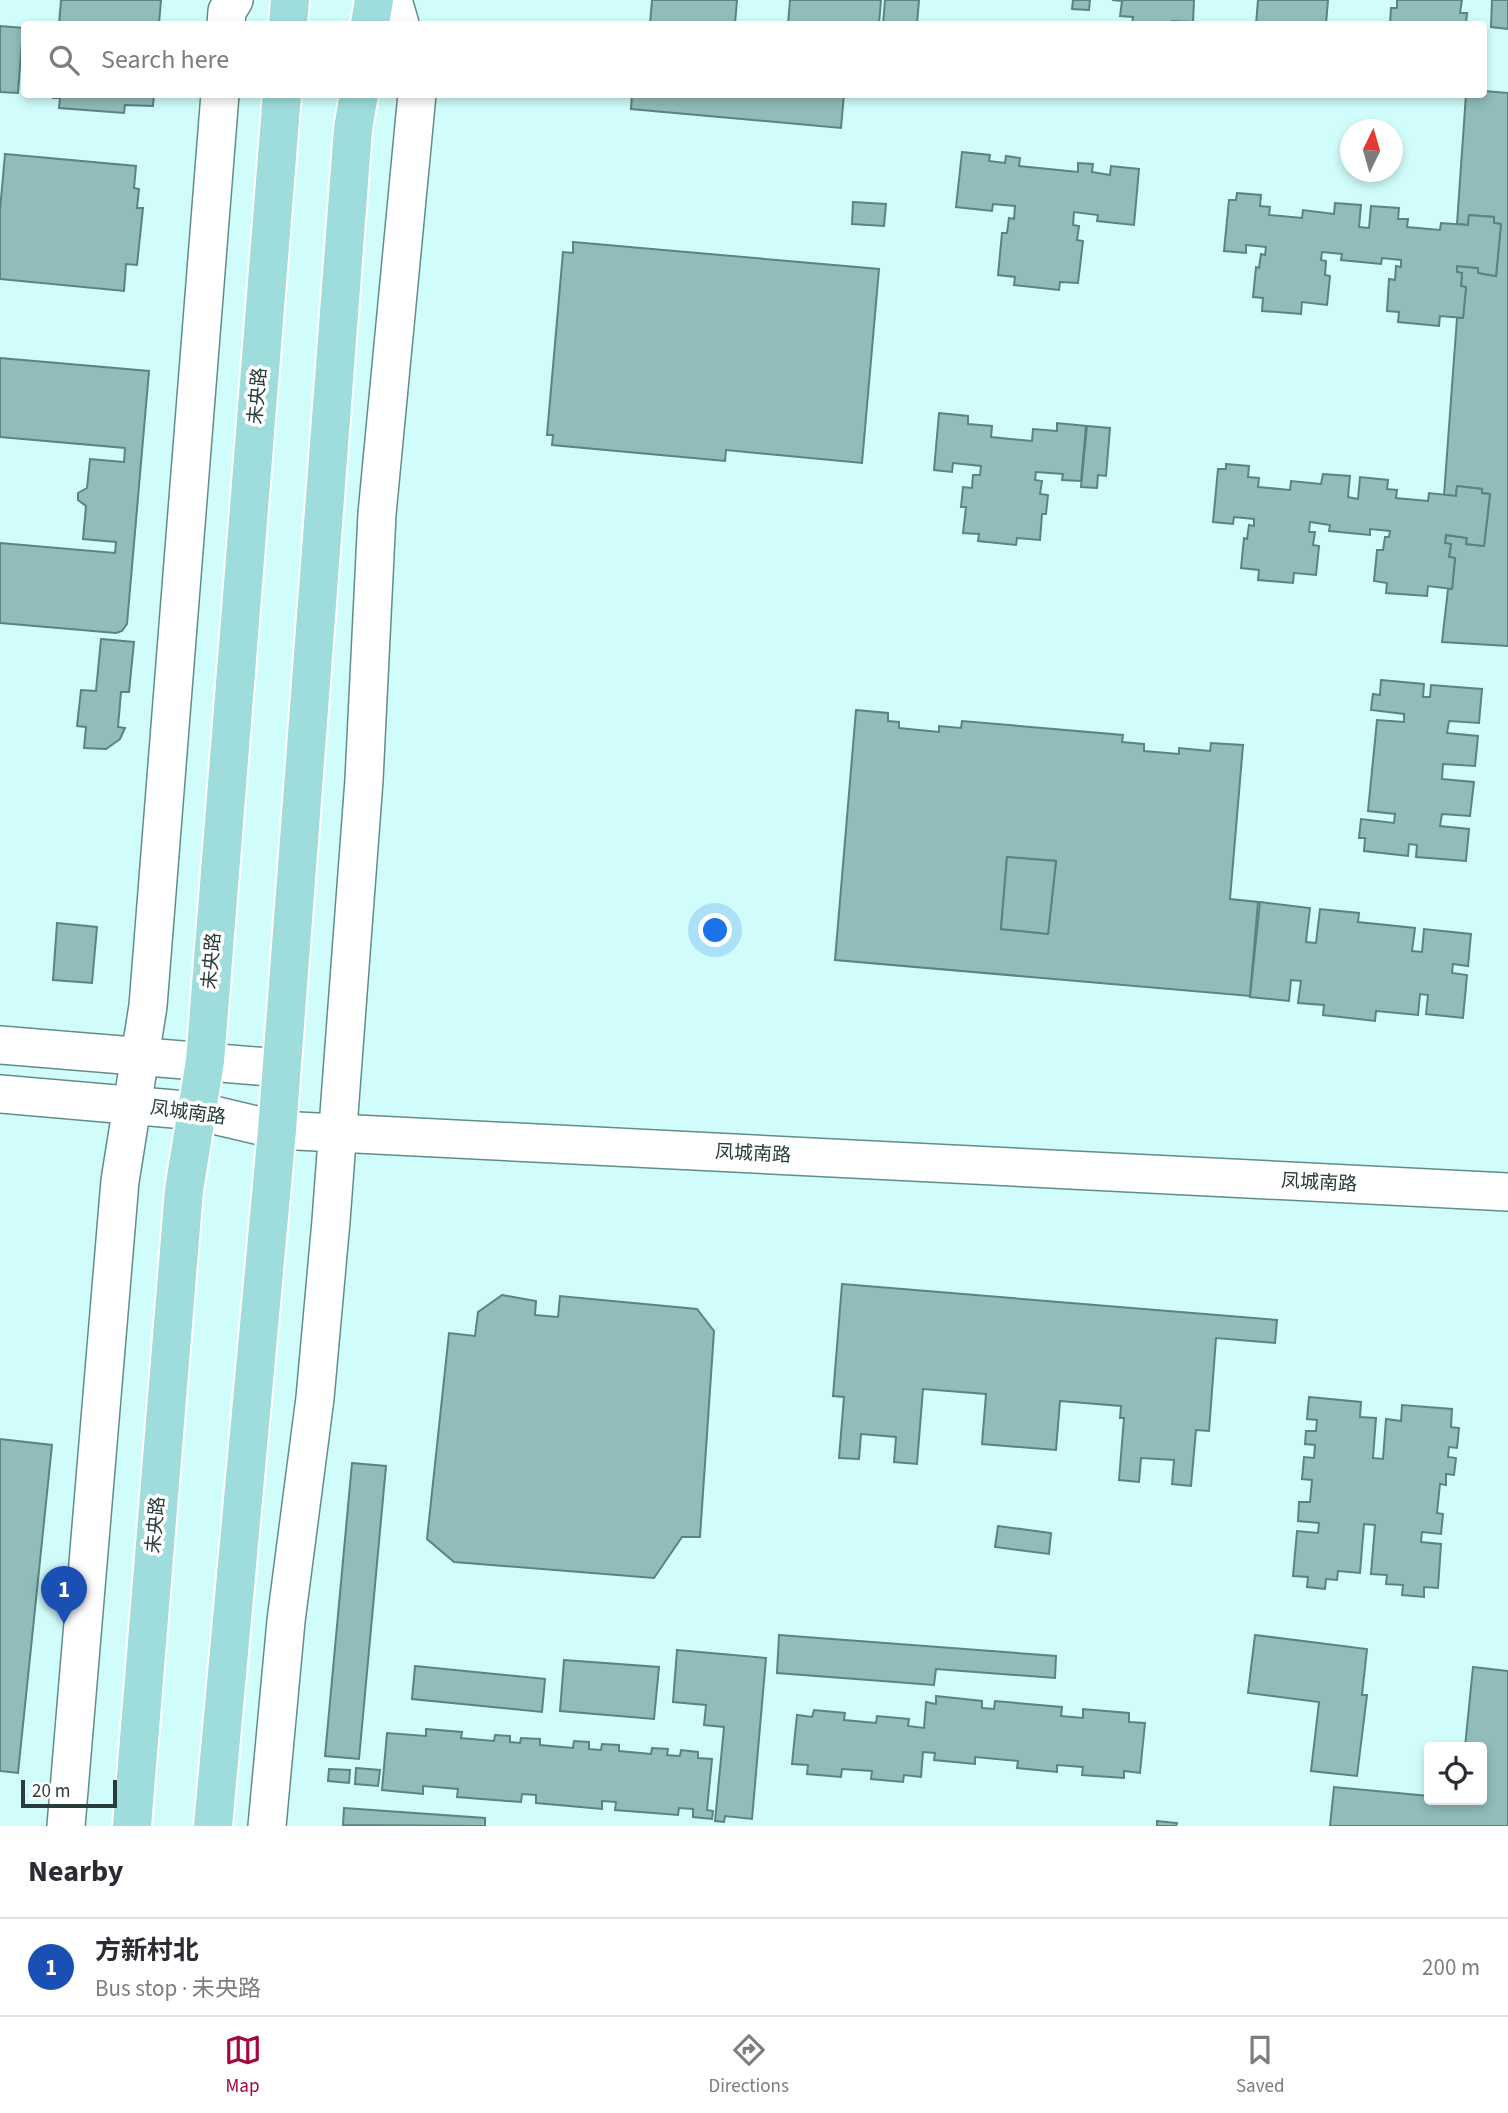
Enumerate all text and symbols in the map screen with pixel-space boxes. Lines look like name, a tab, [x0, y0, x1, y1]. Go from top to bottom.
search box	[21, 21, 1487, 98]
icon: search	[45, 41, 83, 79]
text: Search here	[101, 41, 229, 78]
north arrow	[1340, 119, 1403, 182]
street label: 未央路	[242, 366, 274, 426]
your location	[698, 913, 732, 947]
street label: 未央路	[196, 931, 228, 991]
street label: 凤城南路	[148, 1094, 228, 1132]
street label: 凤城南路	[714, 1139, 792, 1169]
street label: 凤城南路	[1280, 1168, 1358, 1198]
street label: 未央路	[140, 1495, 172, 1555]
pin: 1	[41, 1566, 87, 1624]
map controls	[1424, 1742, 1487, 1805]
button: locate	[1424, 1742, 1487, 1805]
scale bar	[21, 1777, 117, 1809]
text: 20 m	[32, 1778, 70, 1805]
text: Nearby	[28, 1850, 123, 1893]
text: 方新村北	[95, 1932, 199, 1969]
text: 1	[45, 1951, 57, 1984]
text: 200 m	[1422, 1951, 1480, 1984]
text: Bus stop · 未央路	[95, 1972, 261, 2005]
tab: Map	[224, 2031, 262, 2100]
tab: Directions	[709, 2031, 789, 2100]
tab: Saved	[1236, 2031, 1284, 2100]

